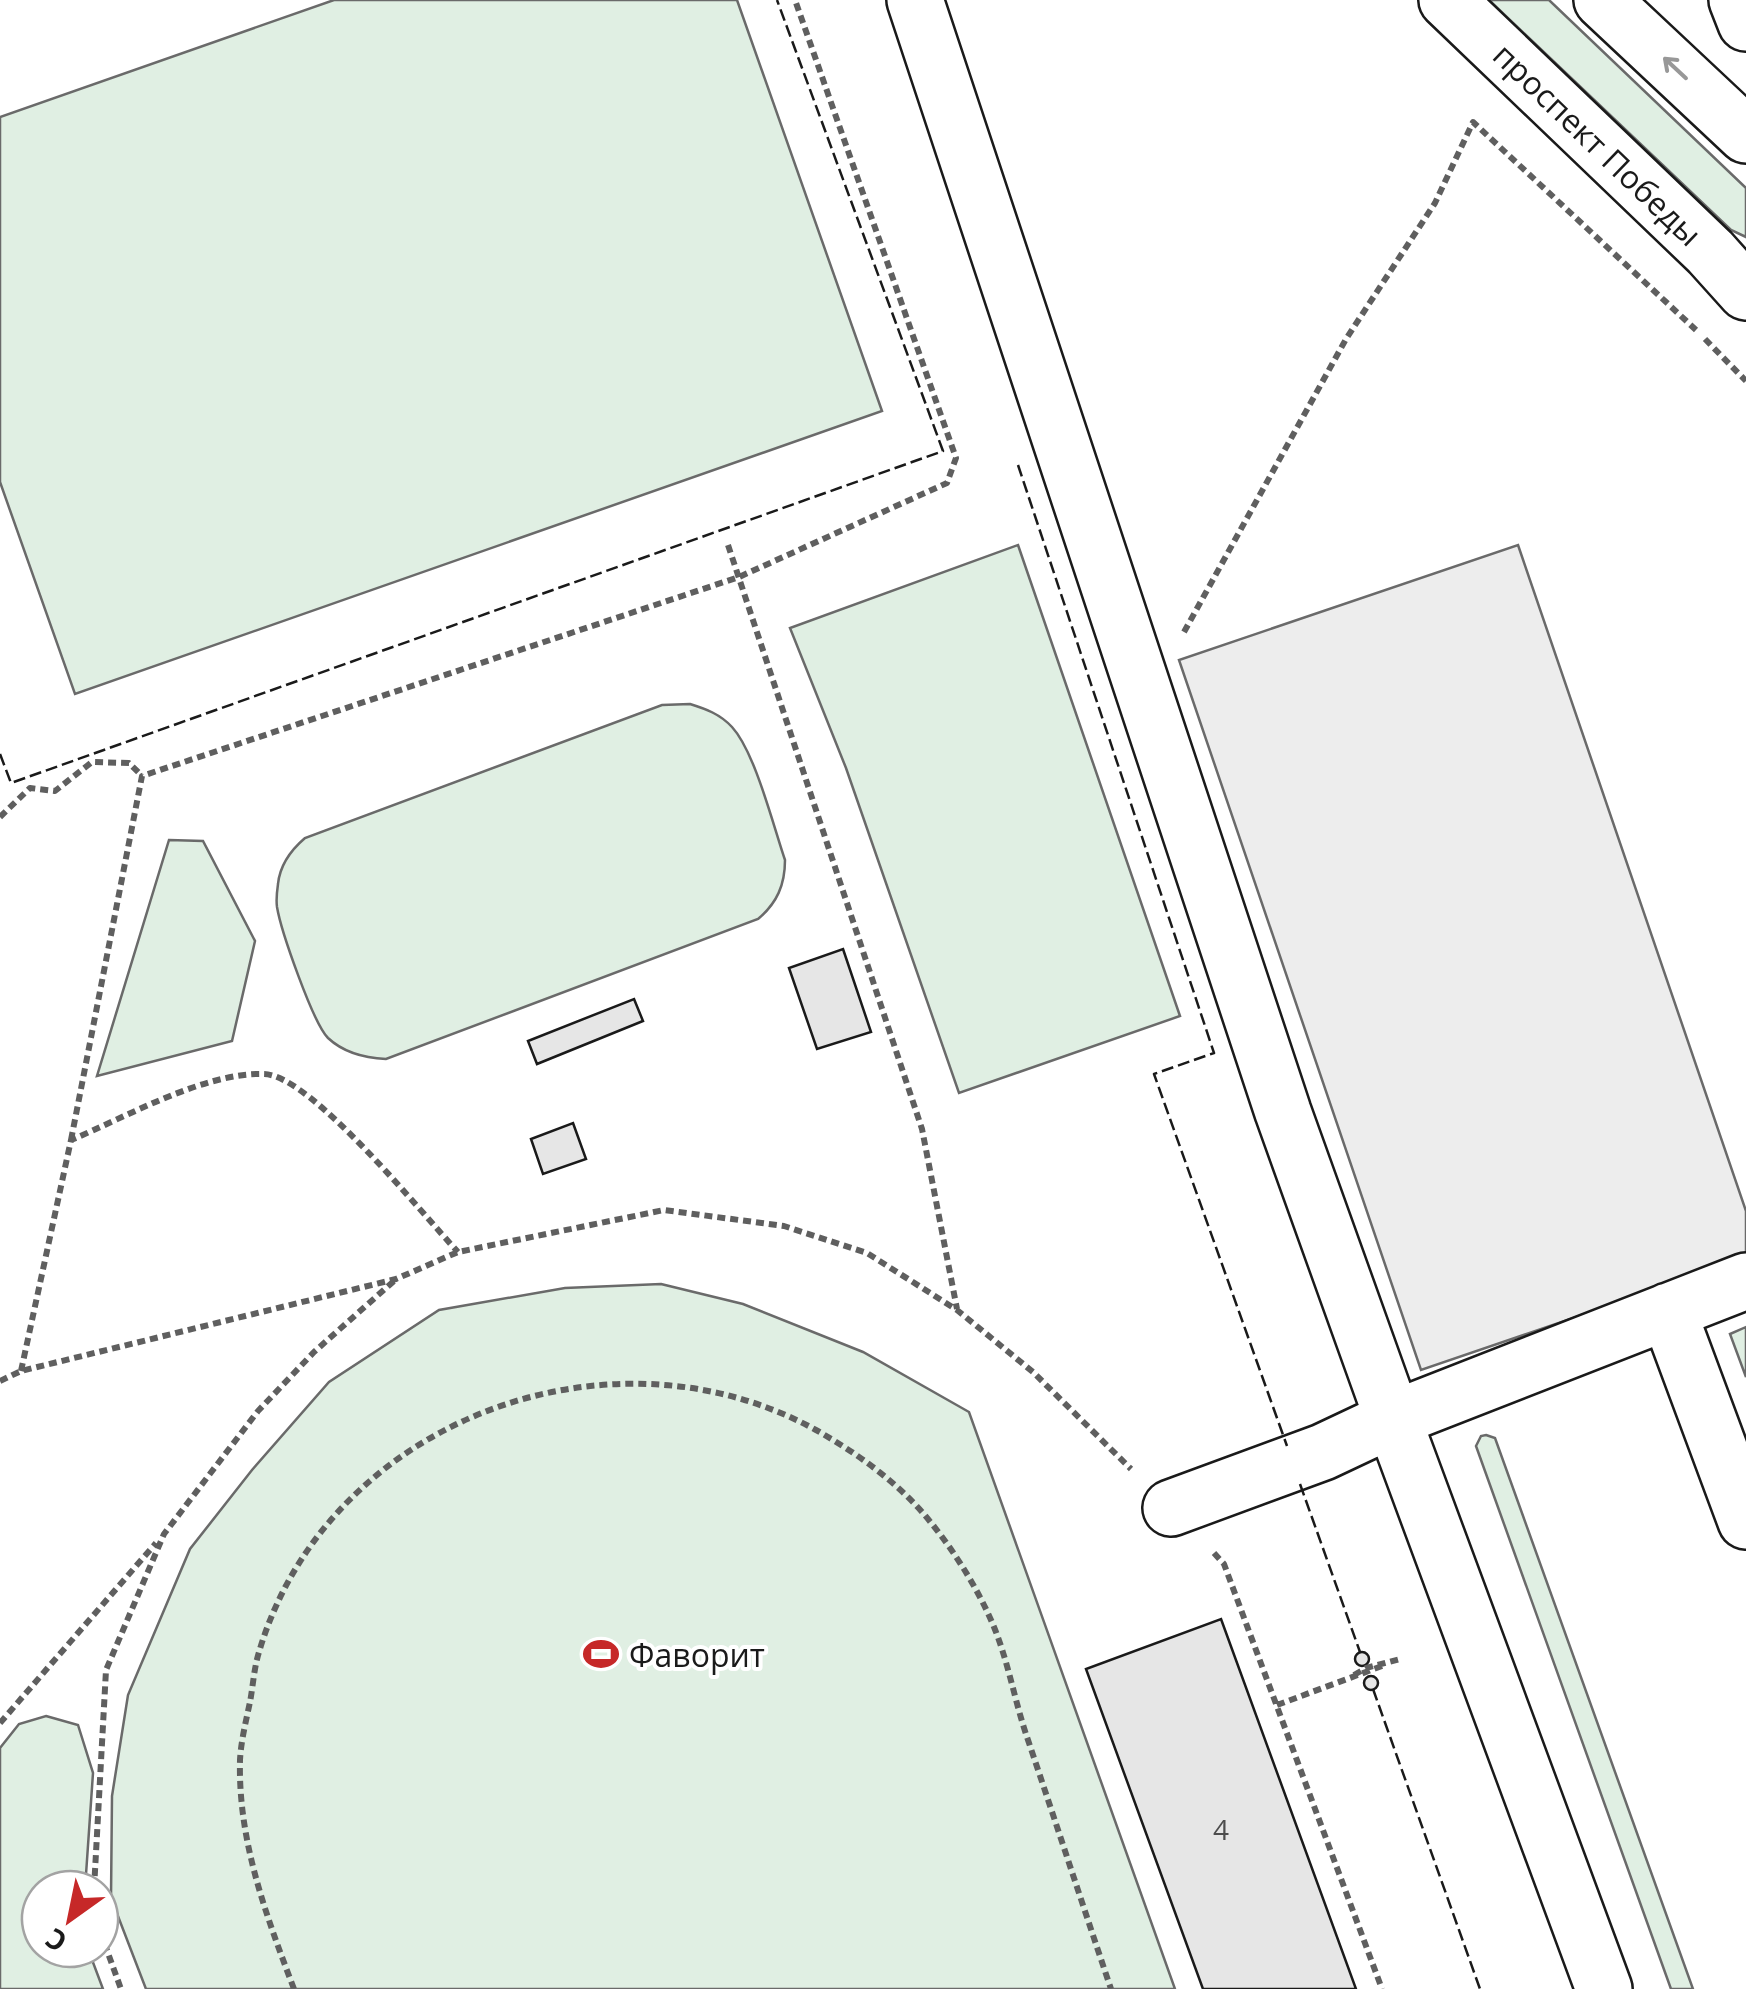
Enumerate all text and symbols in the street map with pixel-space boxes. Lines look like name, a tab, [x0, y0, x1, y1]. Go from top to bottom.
street label: проспект Победы	[1484, 33, 1712, 255]
one-way arrow	[1663, 57, 1688, 80]
place label: Фаворит	[629, 1633, 765, 1676]
sports icon: Фаворит	[582, 1635, 620, 1673]
house number: 4	[1213, 1810, 1229, 1848]
north arrow	[20, 1869, 120, 1969]
text: С	[38, 1920, 74, 1962]

